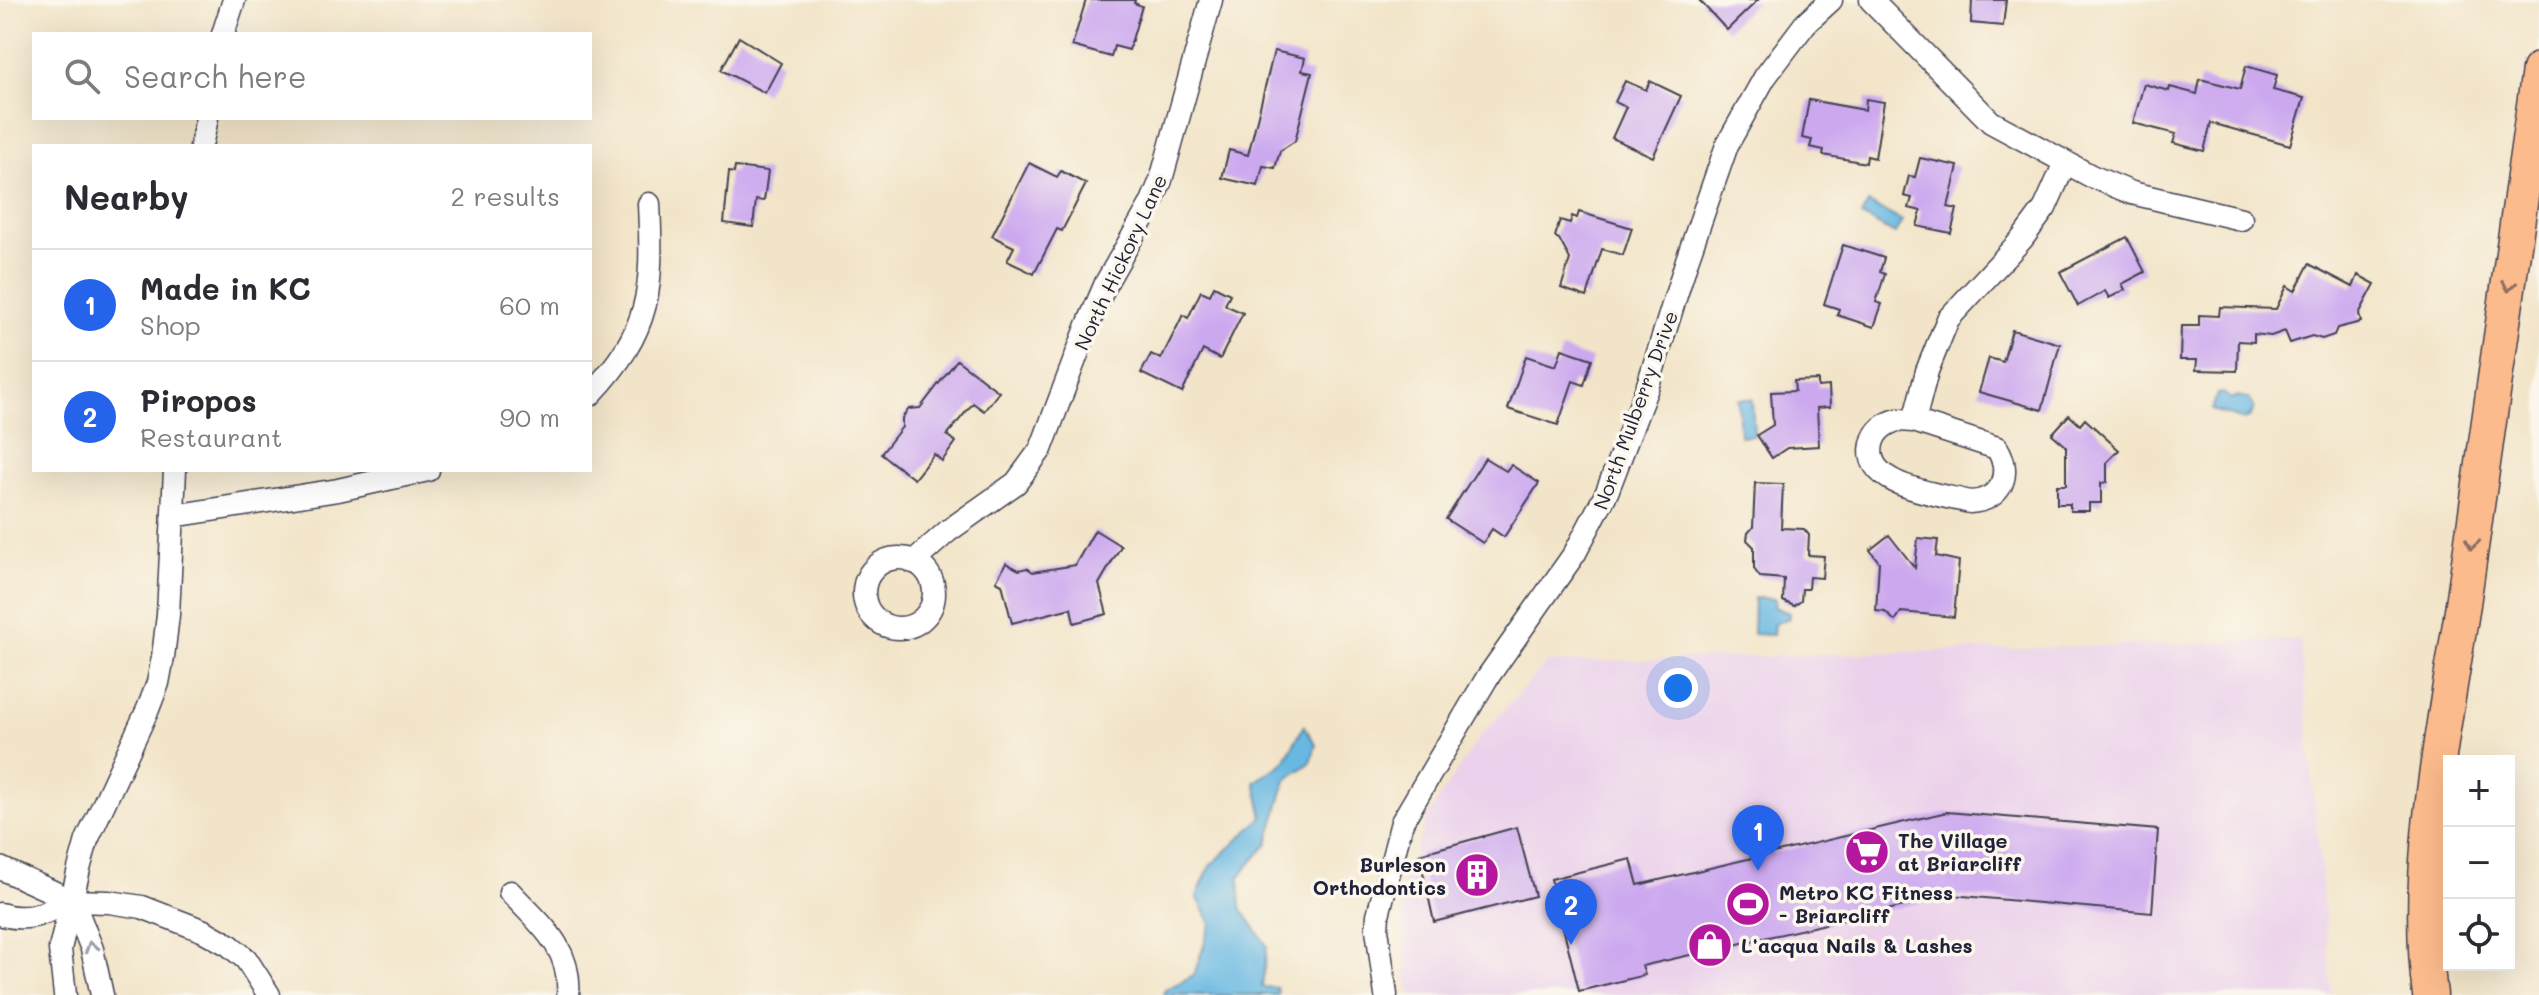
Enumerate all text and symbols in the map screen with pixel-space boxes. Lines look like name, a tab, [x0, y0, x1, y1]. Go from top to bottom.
search box	[32, 32, 592, 120]
icon: search	[60, 54, 104, 98]
text: Search here	[124, 56, 307, 96]
street label: North Hickory Lane	[1068, 170, 1172, 354]
text: Nearby	[64, 174, 189, 219]
text: 2 results	[451, 179, 560, 213]
text: Made in KC	[140, 268, 311, 308]
one-way arrow	[2501, 280, 2518, 293]
text: 1	[84, 288, 96, 322]
text: 60 m	[499, 288, 560, 322]
street label: North Mulberry Drive	[1587, 307, 1683, 513]
text: Shop	[140, 308, 201, 342]
text: Piropos	[140, 380, 257, 420]
text: 2	[83, 400, 97, 434]
text: 90 m	[500, 400, 560, 434]
text: Restaurant	[140, 420, 282, 454]
one-way arrow	[2464, 537, 2481, 550]
your location	[1658, 668, 1698, 708]
map controls	[2443, 755, 2515, 971]
button: +	[2443, 755, 2515, 827]
pin: 1	[1732, 805, 1784, 871]
place label: The Village at Briarcliff	[1898, 827, 2021, 876]
button: −	[2443, 827, 2515, 899]
supermarket icon: The Village at Briarcliff	[1843, 828, 1891, 876]
place label: Burleson Orthodontics	[1313, 851, 1446, 900]
building icon: Burleson Orthodontics	[1453, 851, 1501, 899]
pin: 2	[1545, 879, 1597, 945]
place label: Metro KC Fitness - Briarcliff	[1779, 879, 1953, 928]
sports icon: Metro KC Fitness - Briarcliff	[1724, 880, 1772, 928]
button: locate	[2443, 899, 2515, 971]
shop icon: L'acqua Nails & Lashes	[1686, 921, 1734, 969]
place label: L'acqua Nails & Lashes	[1741, 932, 1973, 958]
one-way arrow	[84, 941, 100, 955]

